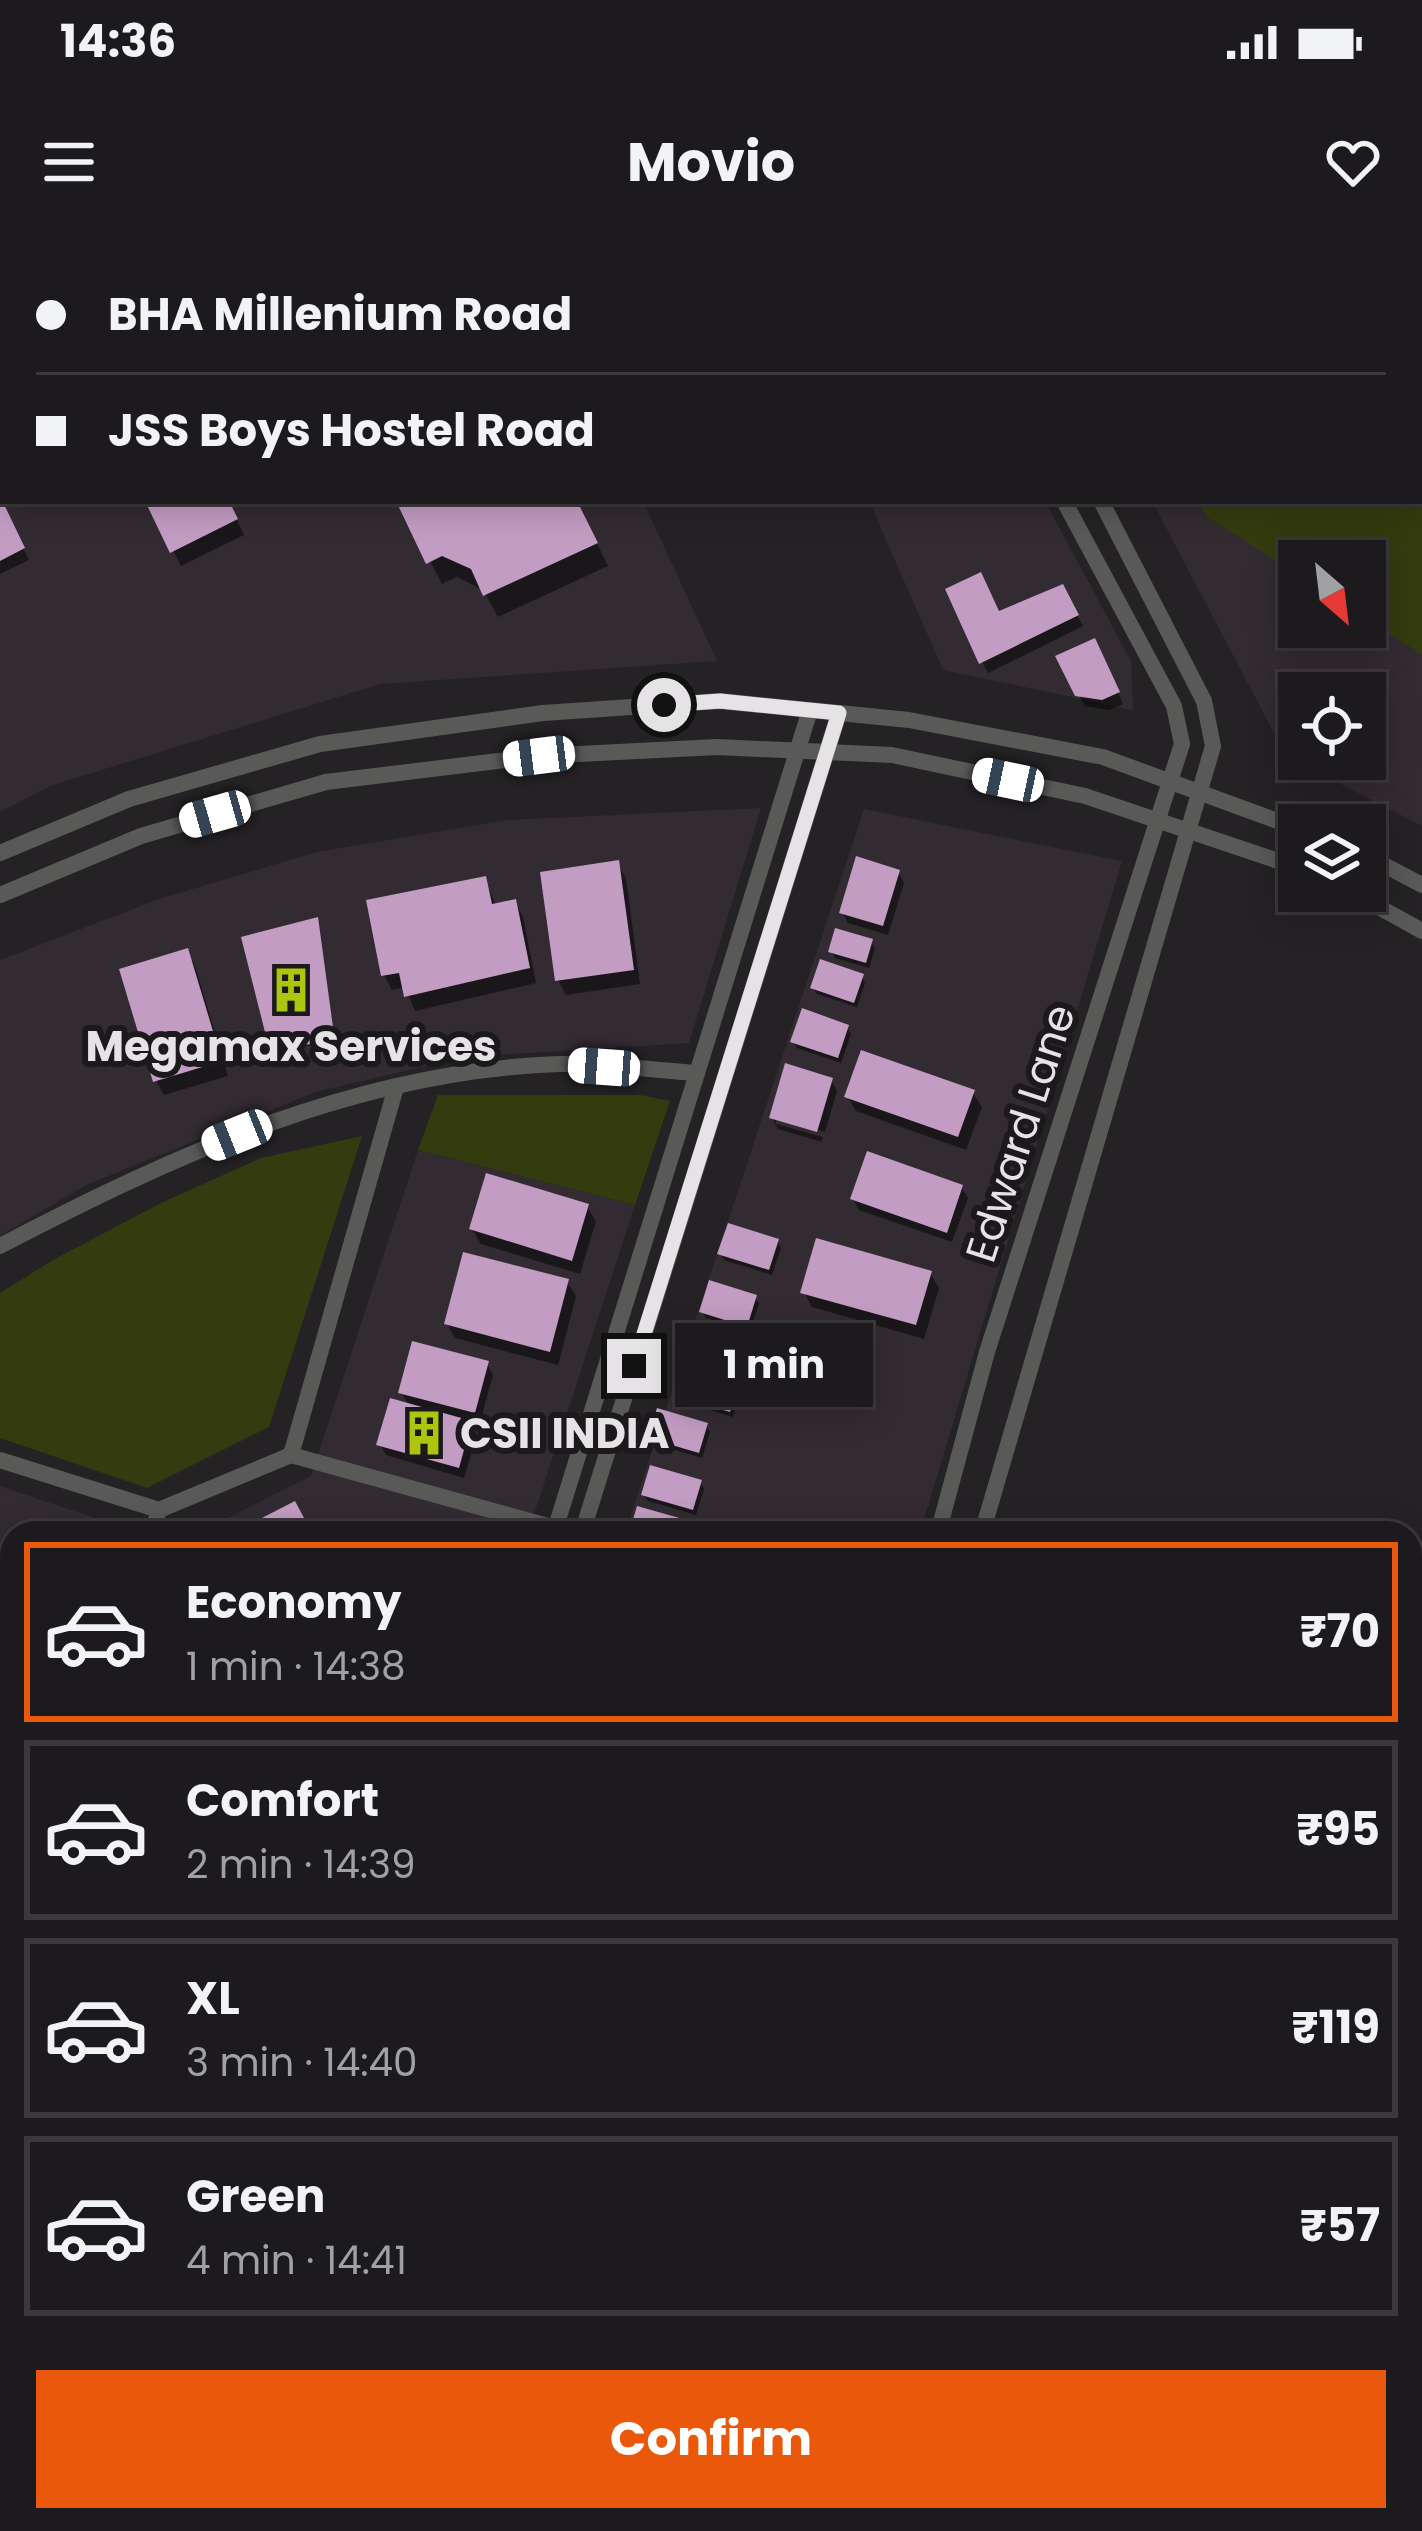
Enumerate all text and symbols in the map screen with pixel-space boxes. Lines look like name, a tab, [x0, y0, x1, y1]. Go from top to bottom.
text: 14:36	[60, 10, 176, 73]
text: Movio	[627, 124, 795, 200]
icon: menu	[36, 129, 102, 195]
icon: heart	[1320, 129, 1386, 195]
text: BHA Millenium Road	[108, 283, 572, 346]
text: JSS Boys Hostel Road	[108, 399, 595, 462]
north arrow	[1278, 540, 1386, 648]
map controls	[1278, 540, 1386, 912]
button: locate	[1278, 672, 1386, 780]
route start	[637, 678, 691, 732]
car	[501, 734, 577, 778]
car	[969, 755, 1047, 805]
car	[175, 787, 255, 841]
button: layers	[1278, 804, 1386, 912]
building icon: Megamax Services	[266, 965, 316, 1015]
street label: Edward Lane	[951, 997, 1090, 1269]
place label: Megamax Services	[85, 1017, 497, 1076]
car	[567, 1047, 641, 1087]
car	[197, 1105, 277, 1165]
callout: 1 min	[676, 1324, 874, 1408]
text: 1 min	[723, 1337, 825, 1392]
route end	[607, 1339, 661, 1393]
place label: CSII INDIA	[460, 1404, 669, 1463]
building icon: CSII INDIA	[399, 1408, 449, 1458]
text: Economy	[186, 1571, 401, 1634]
icon: car	[42, 1578, 150, 1686]
text: ₹70	[1300, 1600, 1380, 1663]
text: 1 min · 14:38	[186, 1639, 406, 1694]
text: Comfort	[186, 1769, 379, 1832]
icon: car	[42, 1776, 150, 1884]
text: ₹95	[1296, 1798, 1380, 1861]
text: 2 min · 14:39	[186, 1837, 416, 1892]
text: XL	[186, 1967, 240, 2030]
icon: car	[42, 1974, 150, 2082]
text: ₹119	[1292, 1996, 1380, 2059]
text: 3 min · 14:40	[186, 2035, 418, 2090]
text: Green	[186, 2165, 325, 2228]
icon: car	[42, 2172, 150, 2280]
text: ₹57	[1300, 2194, 1380, 2257]
text: 4 min · 14:41	[186, 2233, 407, 2288]
button: Confirm	[36, 2370, 1386, 2508]

